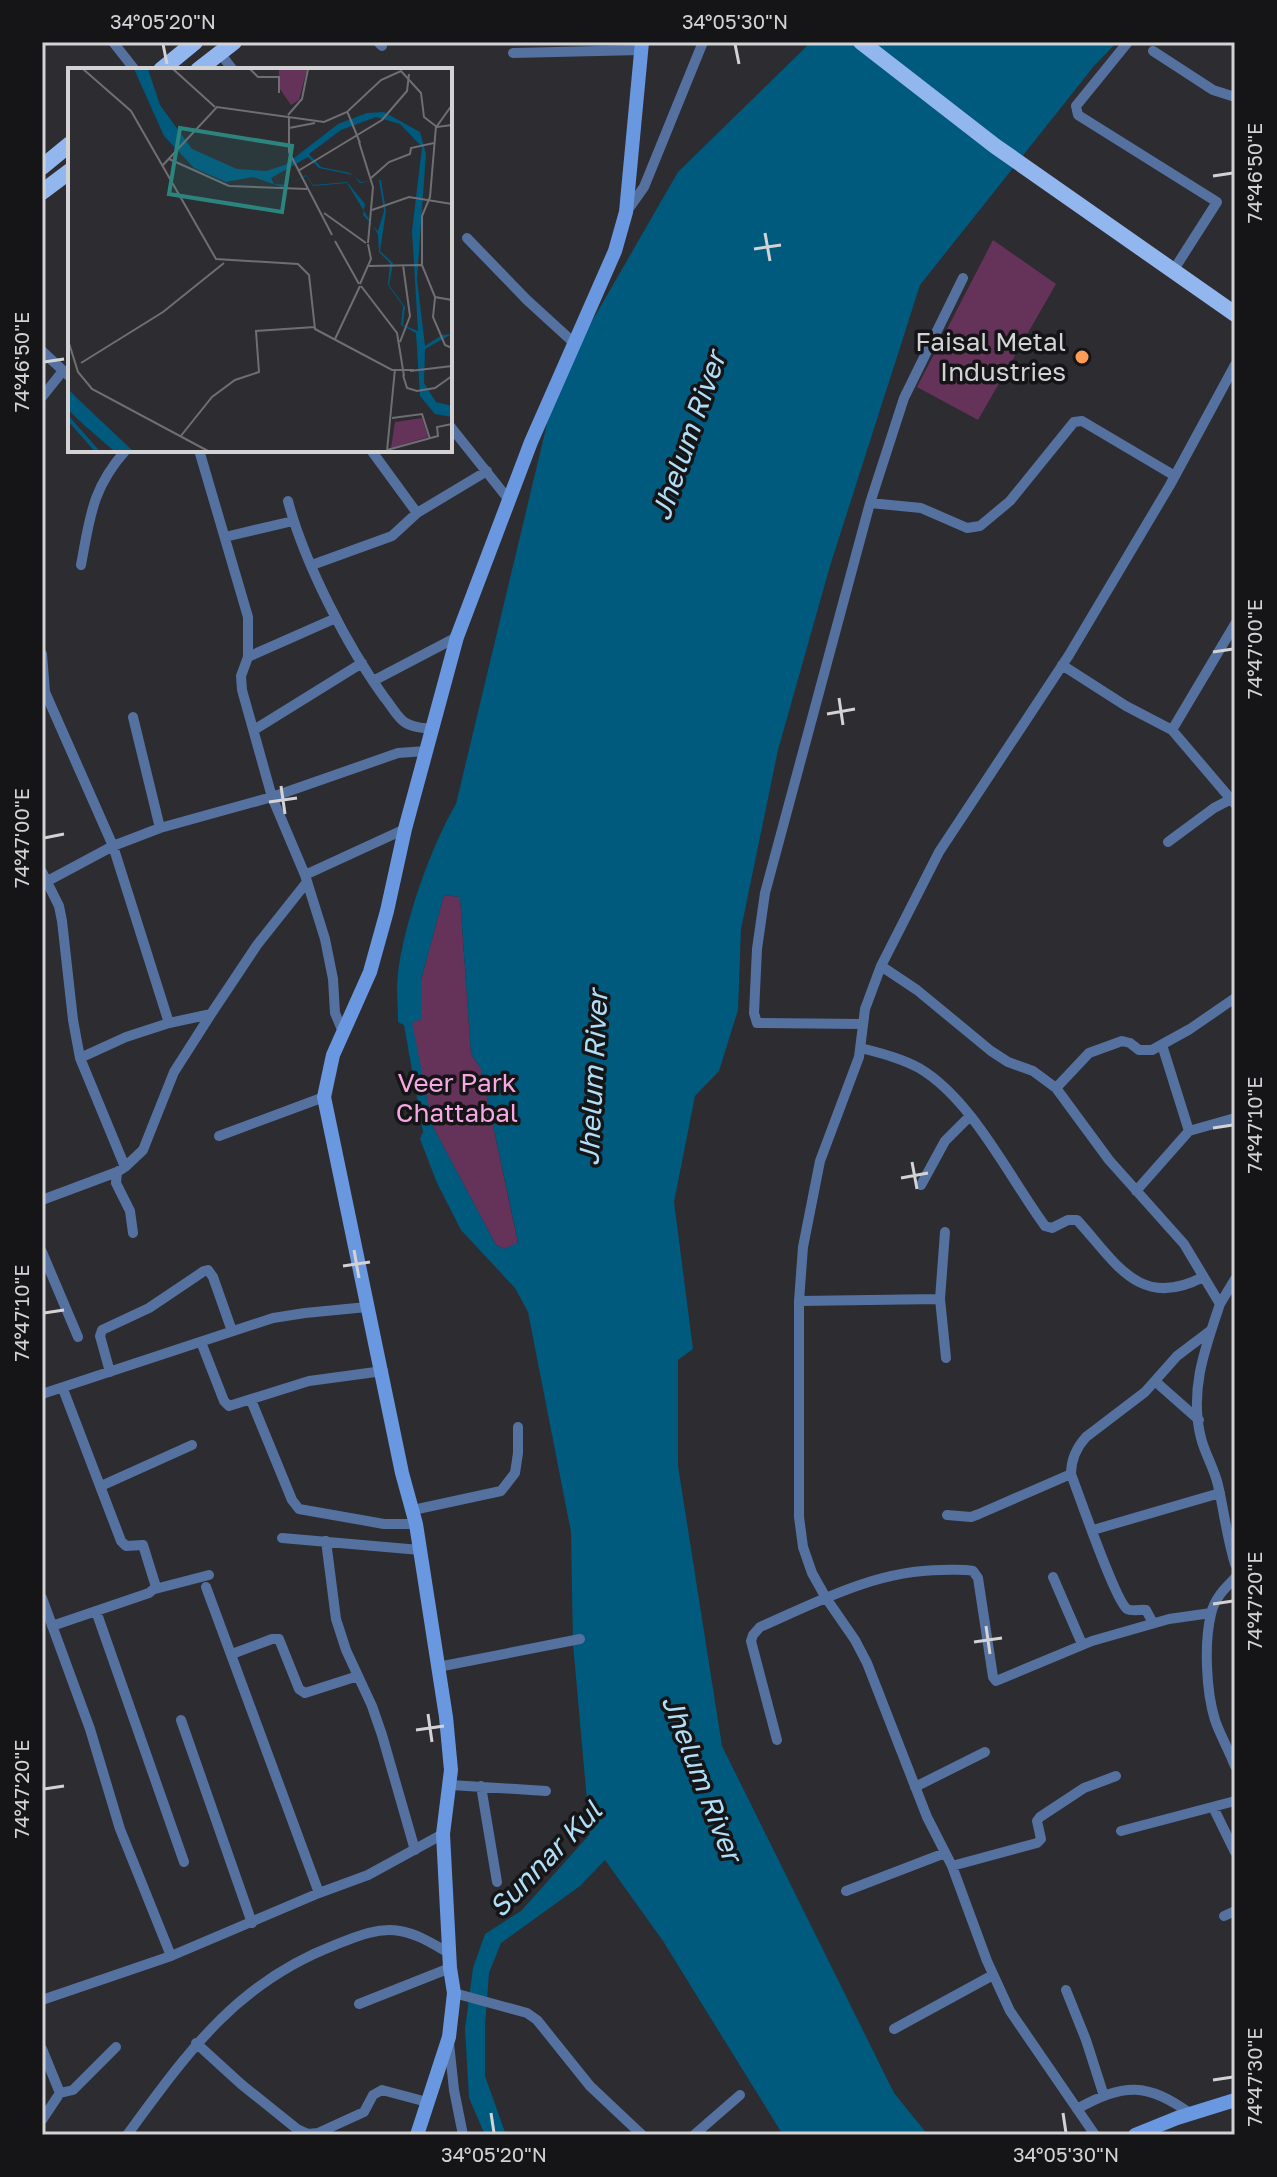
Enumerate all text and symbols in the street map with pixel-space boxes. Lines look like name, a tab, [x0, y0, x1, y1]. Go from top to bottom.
text: 34°05'20"N	[110, 9, 216, 33]
text: 34°05'30"N	[682, 9, 788, 33]
inset map	[68, 68, 452, 452]
text: 74°46'50"E	[1242, 123, 1266, 223]
text: 74°46'50"E	[9, 312, 33, 412]
place label: Faisal Metal Industries	[915, 326, 1066, 387]
water label: Jhelum River	[643, 344, 733, 524]
marker: Faisal Metal Industries	[1073, 348, 1091, 366]
text: 74°47'00"E	[1242, 599, 1266, 699]
text: 74°47'00"E	[9, 788, 33, 888]
water label: Jhelum River	[571, 985, 614, 1166]
park label: Veer Park Chattabal	[396, 1067, 518, 1128]
text: 74°47'10"E	[1242, 1076, 1266, 1174]
text: 74°47'10"E	[9, 1264, 33, 1362]
text: 74°47'20"E	[1242, 1552, 1266, 1651]
water label: Jhelum River	[656, 1690, 751, 1869]
text: 74°47'20"E	[9, 1740, 33, 1839]
water label: Sunnar Kul	[481, 1793, 609, 1923]
text: 74°47'30"E	[1242, 2027, 1266, 2127]
text: 34°05'20"N	[441, 2142, 547, 2166]
text: 34°05'30"N	[1013, 2142, 1119, 2166]

